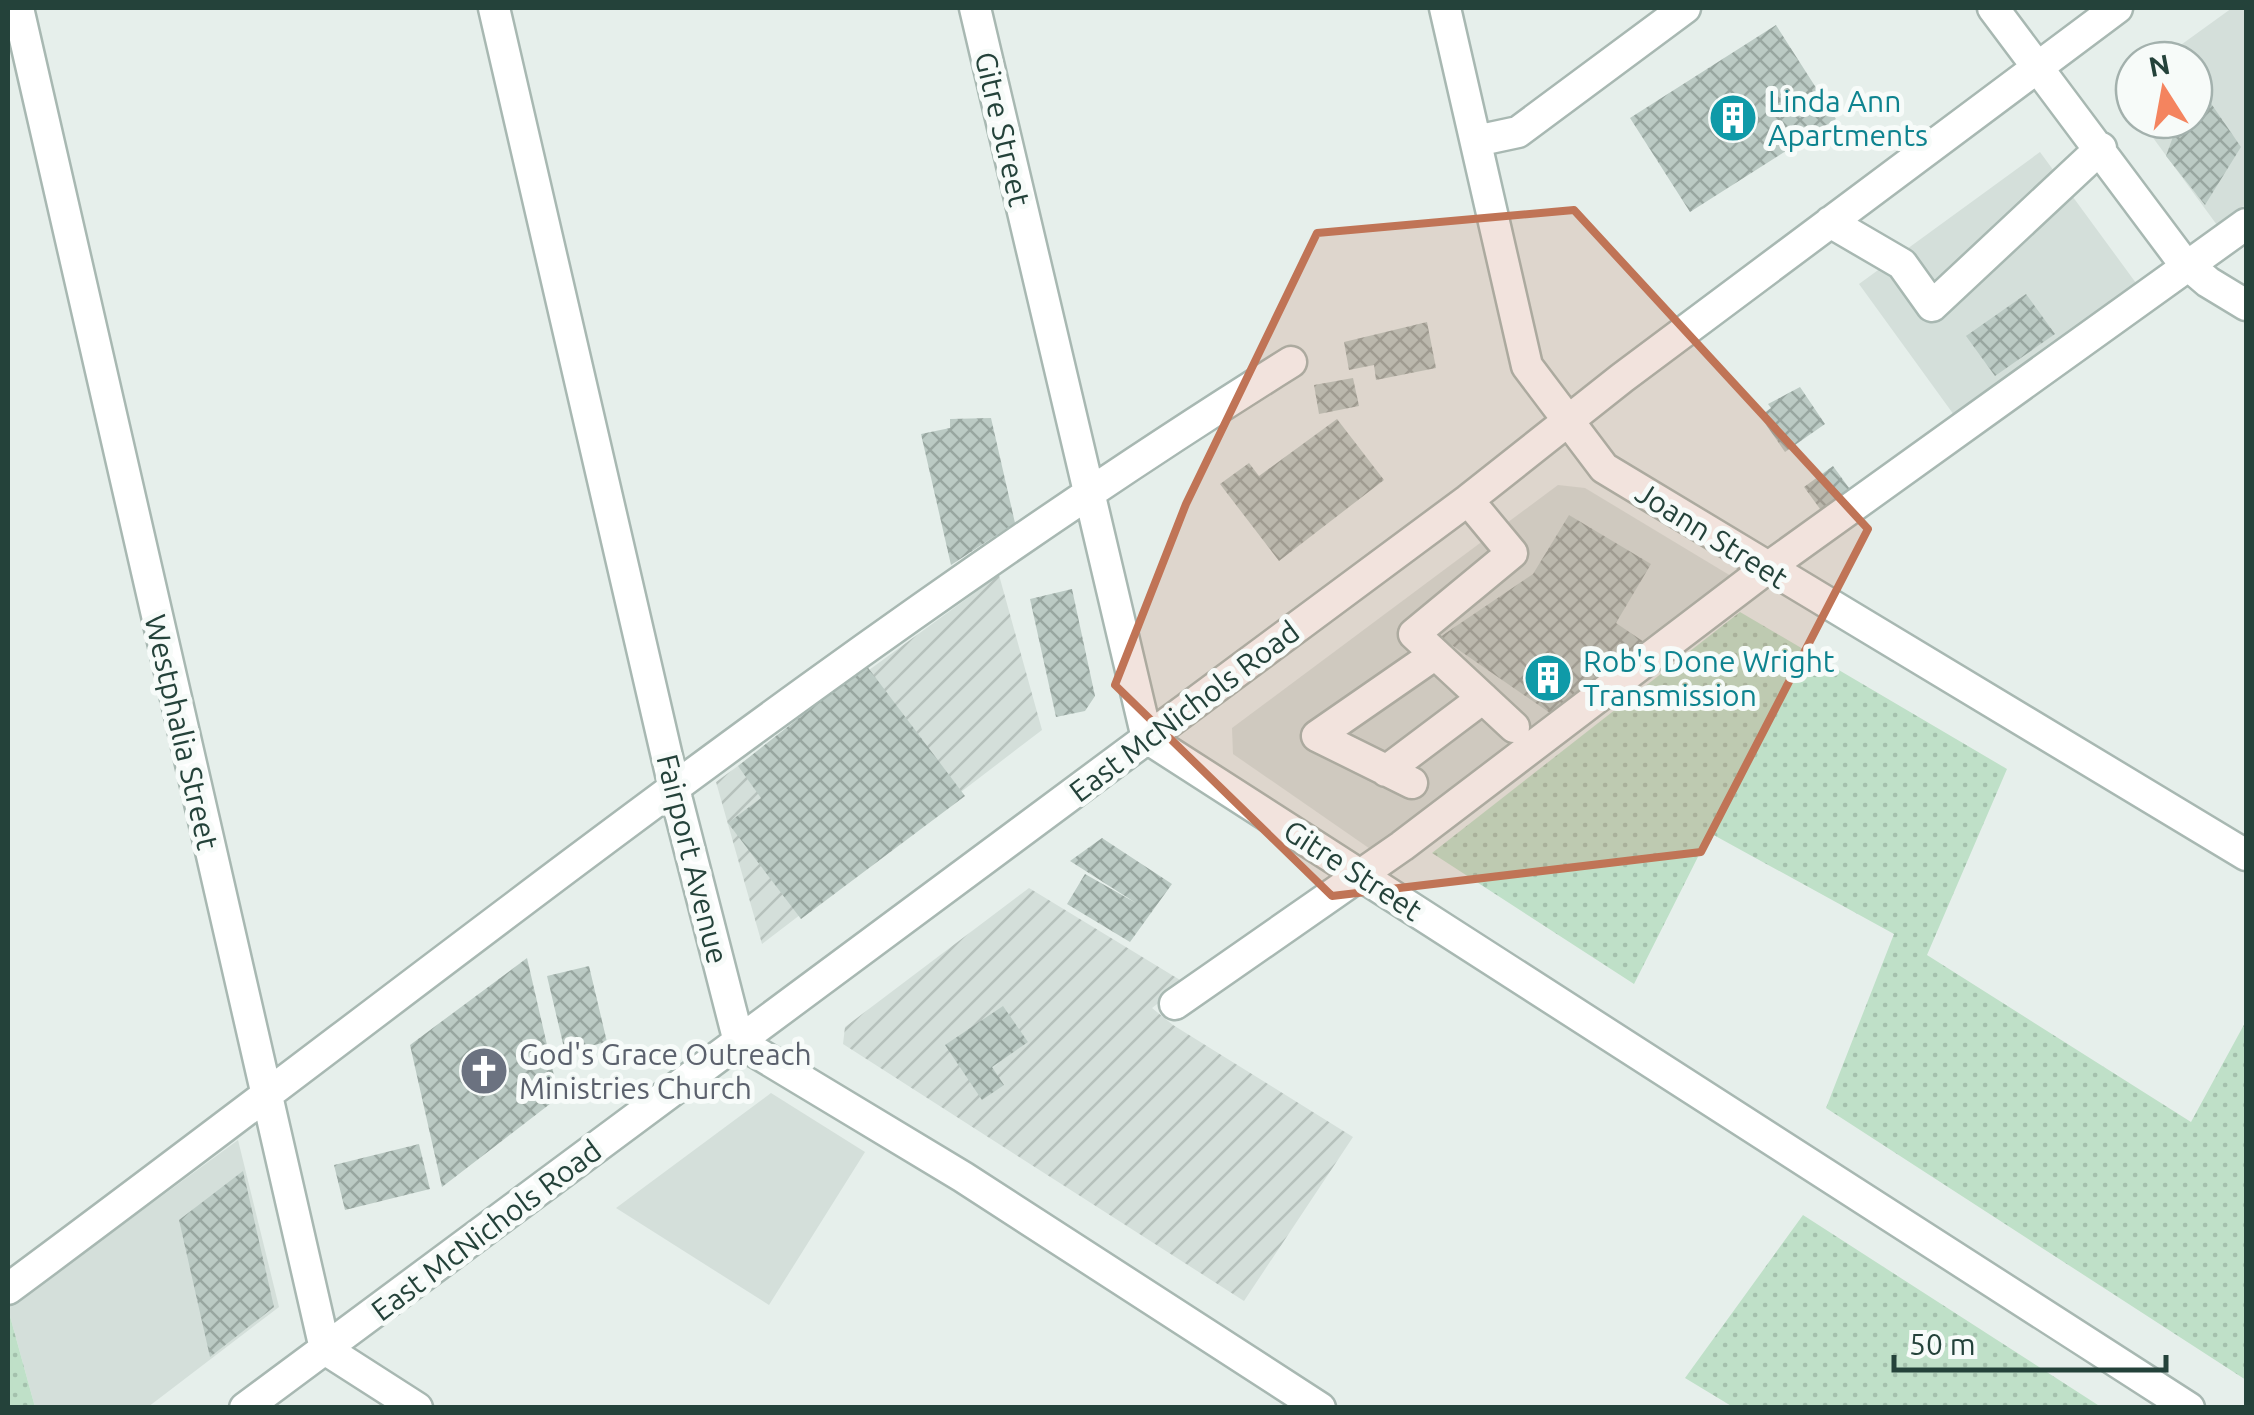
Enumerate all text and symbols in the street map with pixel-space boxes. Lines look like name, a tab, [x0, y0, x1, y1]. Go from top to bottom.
north arrow	[2114, 40, 2214, 140]
street label: Gitre Street	[969, 48, 1037, 210]
text: N	[2146, 48, 2172, 82]
place label: Linda Ann Apartments	[1768, 84, 1928, 152]
building icon: Linda Ann Apartments	[1707, 92, 1759, 144]
street label: Joann Street	[1630, 475, 1794, 595]
street label: Westphalia Street	[138, 611, 226, 853]
street label: East McNichols Road	[1063, 614, 1305, 808]
place label: Rob's Done Wright Transmission	[1583, 644, 1835, 712]
building icon: Rob's Done Wright Transmission	[1522, 652, 1574, 704]
street label: Fairport Avenue	[651, 751, 735, 967]
street label: Gitre Street	[1278, 813, 1428, 927]
place label: God's Grace Outreach Ministries Church	[519, 1037, 812, 1105]
church icon: God's Grace Outreach Ministries Church	[458, 1045, 510, 1097]
street label: East McNichols Road	[365, 1133, 607, 1327]
scale bar	[1894, 1310, 2166, 1372]
text: 50 m	[1909, 1327, 1976, 1361]

